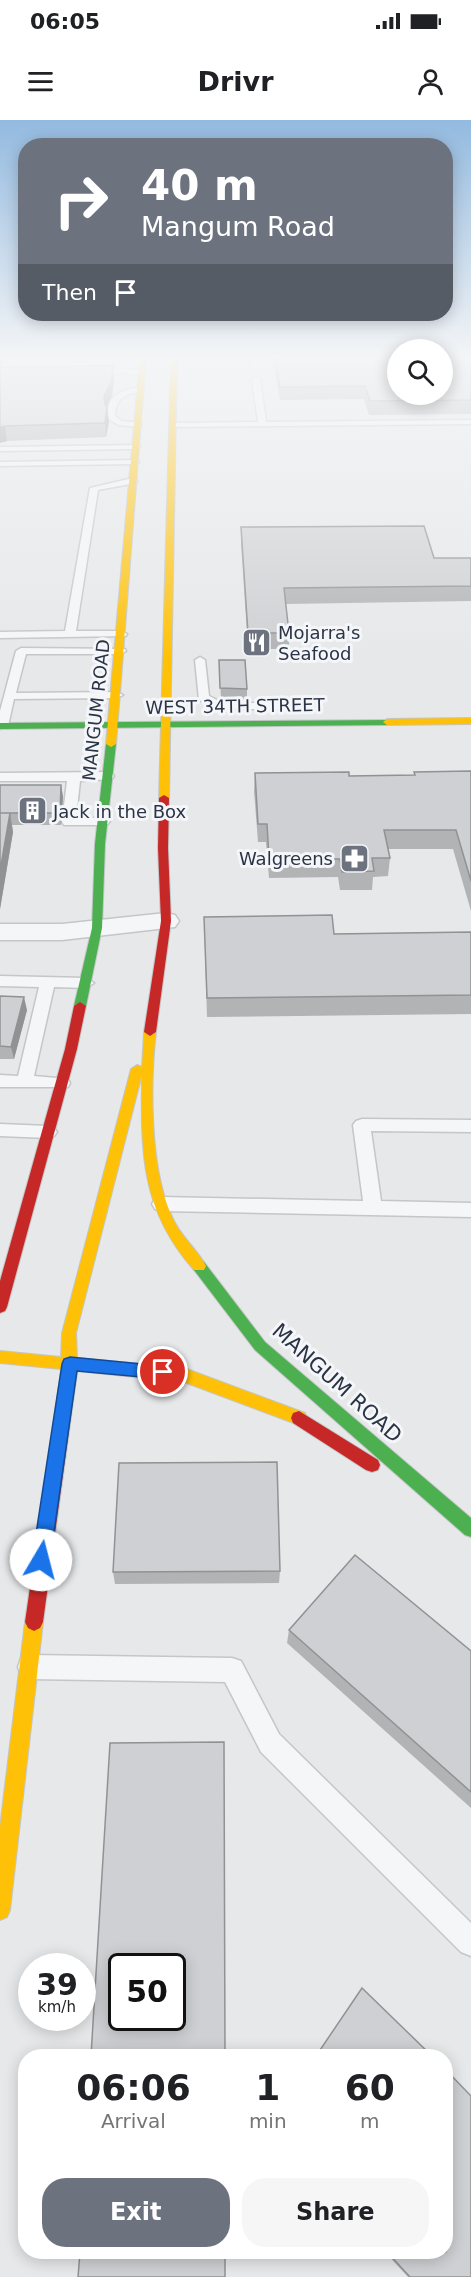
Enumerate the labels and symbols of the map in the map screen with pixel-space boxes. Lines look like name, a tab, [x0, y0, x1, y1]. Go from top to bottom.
place label: Mojarra's Seafood	[278, 622, 360, 664]
restaurant icon: Mojarra's Seafood	[241, 626, 273, 658]
street label: MANGUM ROAD	[78, 638, 114, 782]
street label: WEST 34TH STREET	[145, 694, 326, 718]
building icon: Jack in the Box	[16, 795, 48, 827]
place label: Jack in the Box	[52, 801, 187, 822]
pharmacy icon: Walgreens	[338, 842, 370, 874]
place label: Walgreens	[239, 848, 333, 869]
street label: MANGUM ROAD	[267, 1319, 407, 1447]
pin	[137, 1346, 188, 1397]
position arrow	[9, 1528, 73, 1592]
speed limit sign: 50	[108, 1953, 186, 2031]

